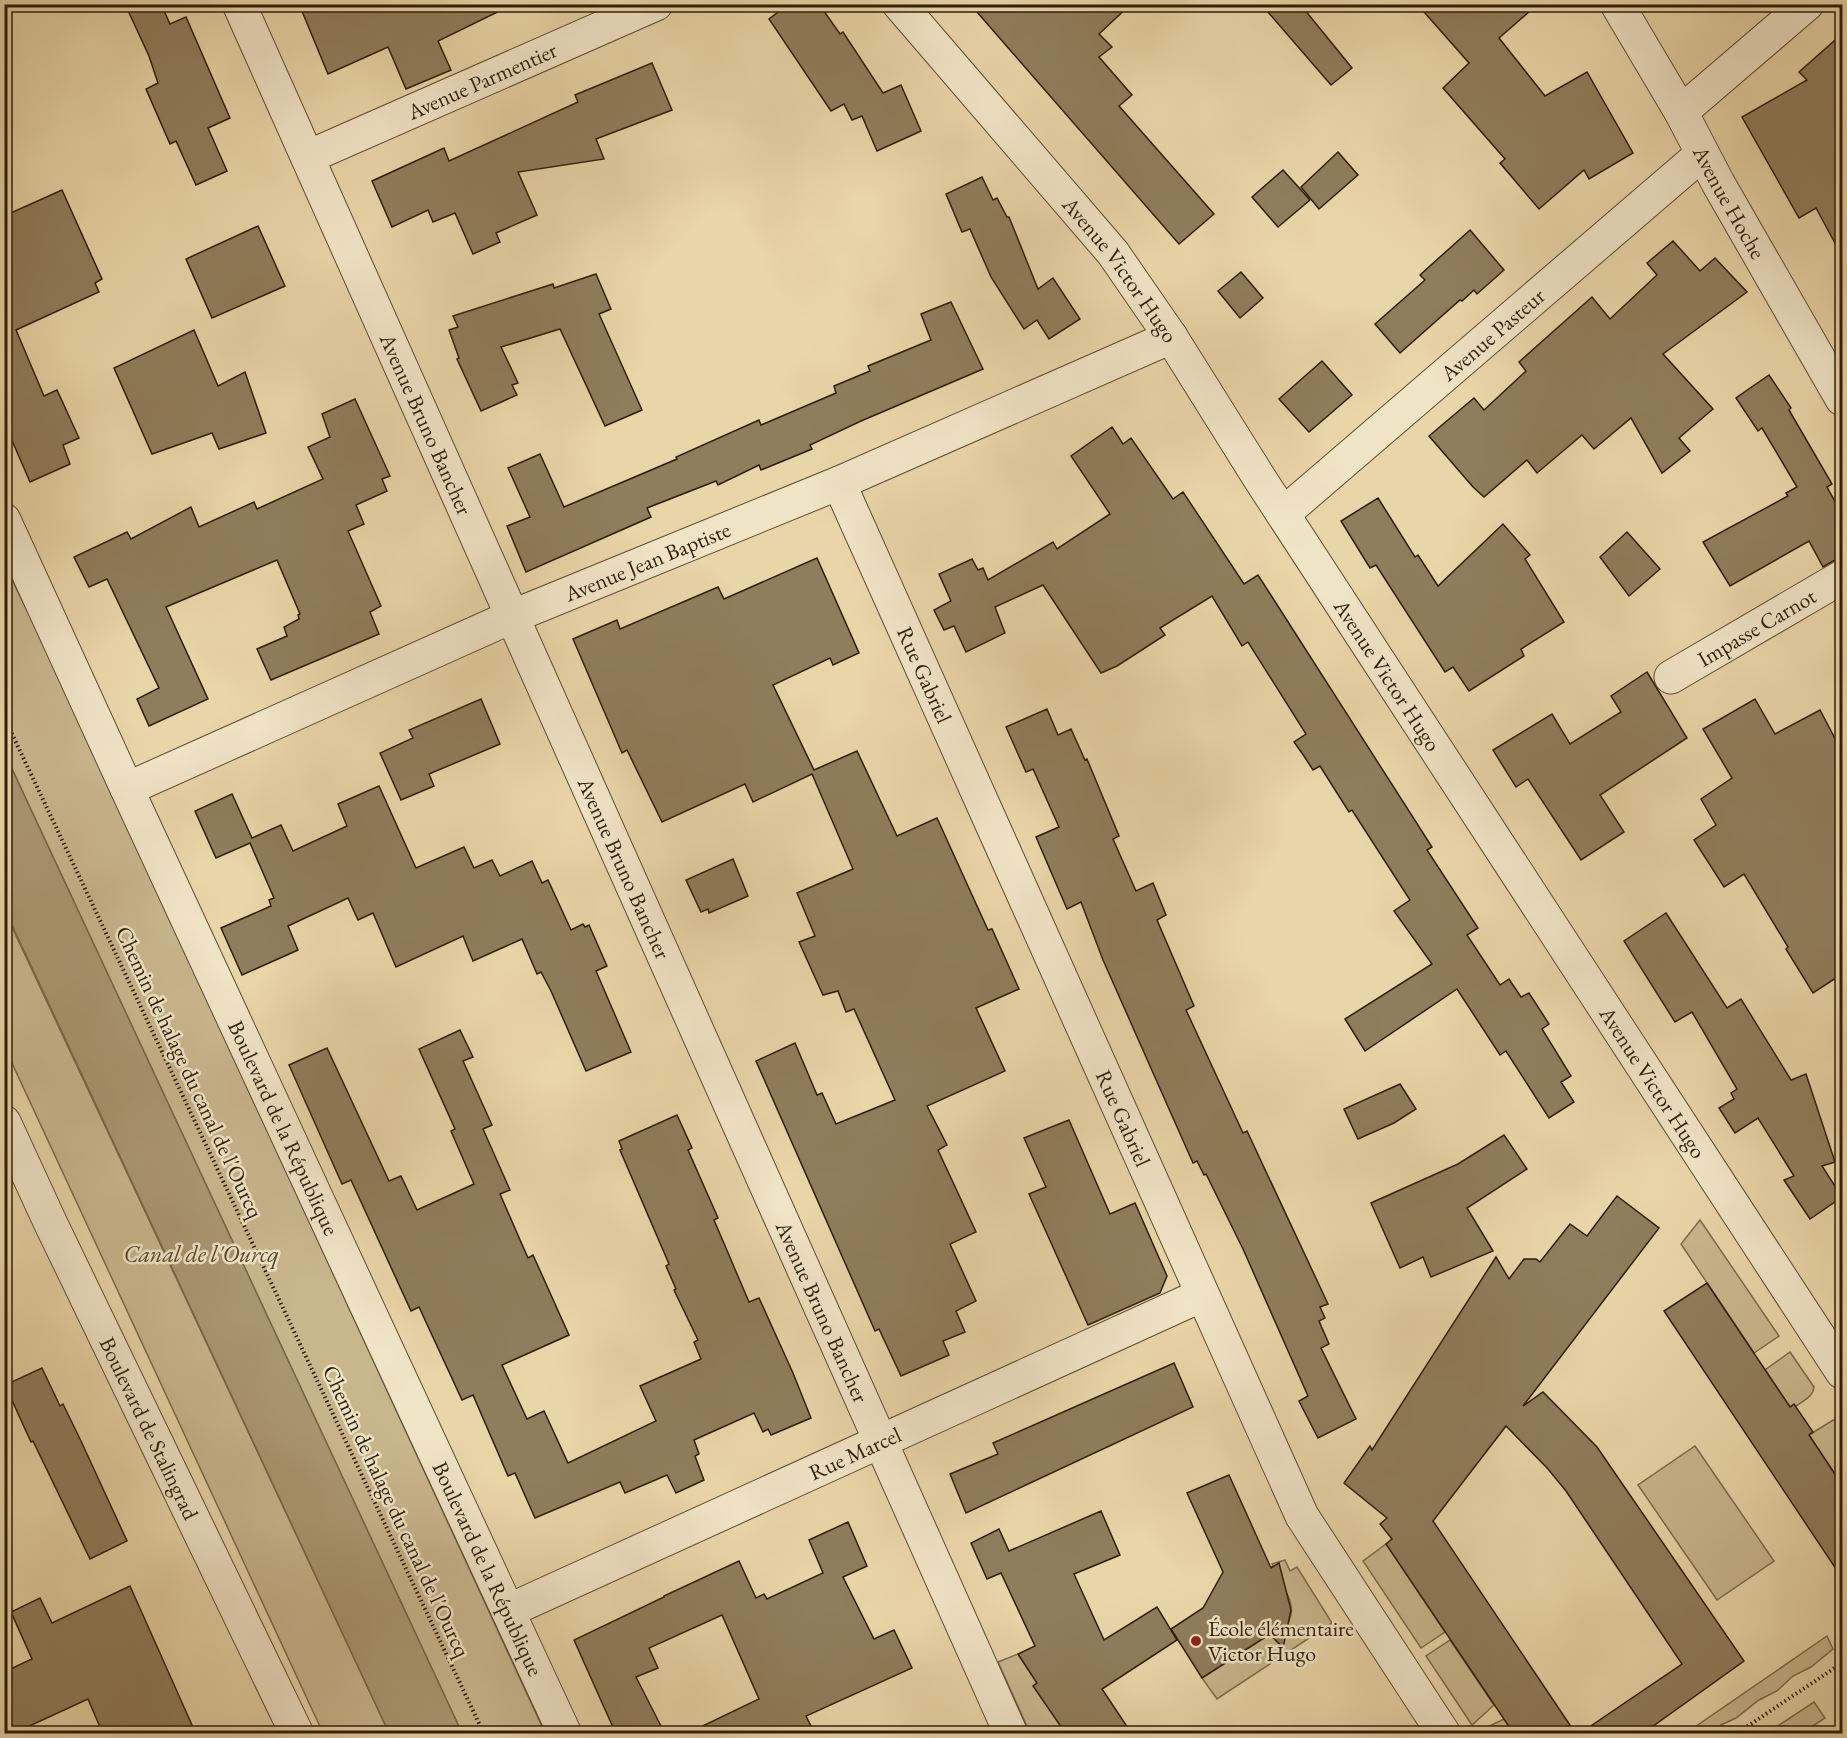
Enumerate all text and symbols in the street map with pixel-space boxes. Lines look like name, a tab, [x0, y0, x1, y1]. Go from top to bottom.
street label: Avenue Parmentier	[402, 35, 562, 127]
street label: Avenue Hoche	[1686, 140, 1773, 265]
street label: Avenue Victor Hugo	[1055, 190, 1185, 348]
street label: Avenue Pasteur	[1434, 281, 1552, 388]
street label: Avenue Bruno Bancher	[372, 328, 479, 520]
street label: Avenue Jean Baptiste	[559, 515, 735, 609]
street label: Impasse Carnot	[1692, 581, 1821, 673]
street label: Avenue Victor Hugo	[1327, 593, 1448, 757]
street label: Rue Gabriel	[890, 622, 959, 728]
street label: Avenue Bruno Bancher	[570, 772, 677, 964]
street label: Chemin de halage du canal de l'Ourcq	[109, 922, 270, 1223]
street label: Avenue Victor Hugo	[1592, 1000, 1713, 1164]
street label: Boulevard de la République	[221, 1016, 346, 1240]
street label: Rue Gabriel	[1089, 1065, 1158, 1171]
street label: Avenue Bruno Bancher	[769, 1216, 876, 1408]
water label: Canal de l'Ourcq	[123, 1238, 279, 1270]
street label: Boulevard de Stalingrad	[93, 1332, 206, 1525]
street label: Chemin de halage du canal de l'Ourcq	[316, 1361, 477, 1662]
street label: Rue Marcel	[804, 1420, 906, 1487]
street label: Boulevard de la République	[426, 1457, 550, 1681]
place label: École élémentaire Victor Hugo	[1208, 1614, 1354, 1668]
marker: École élémentaire Victor Hugo	[1189, 1634, 1203, 1648]

